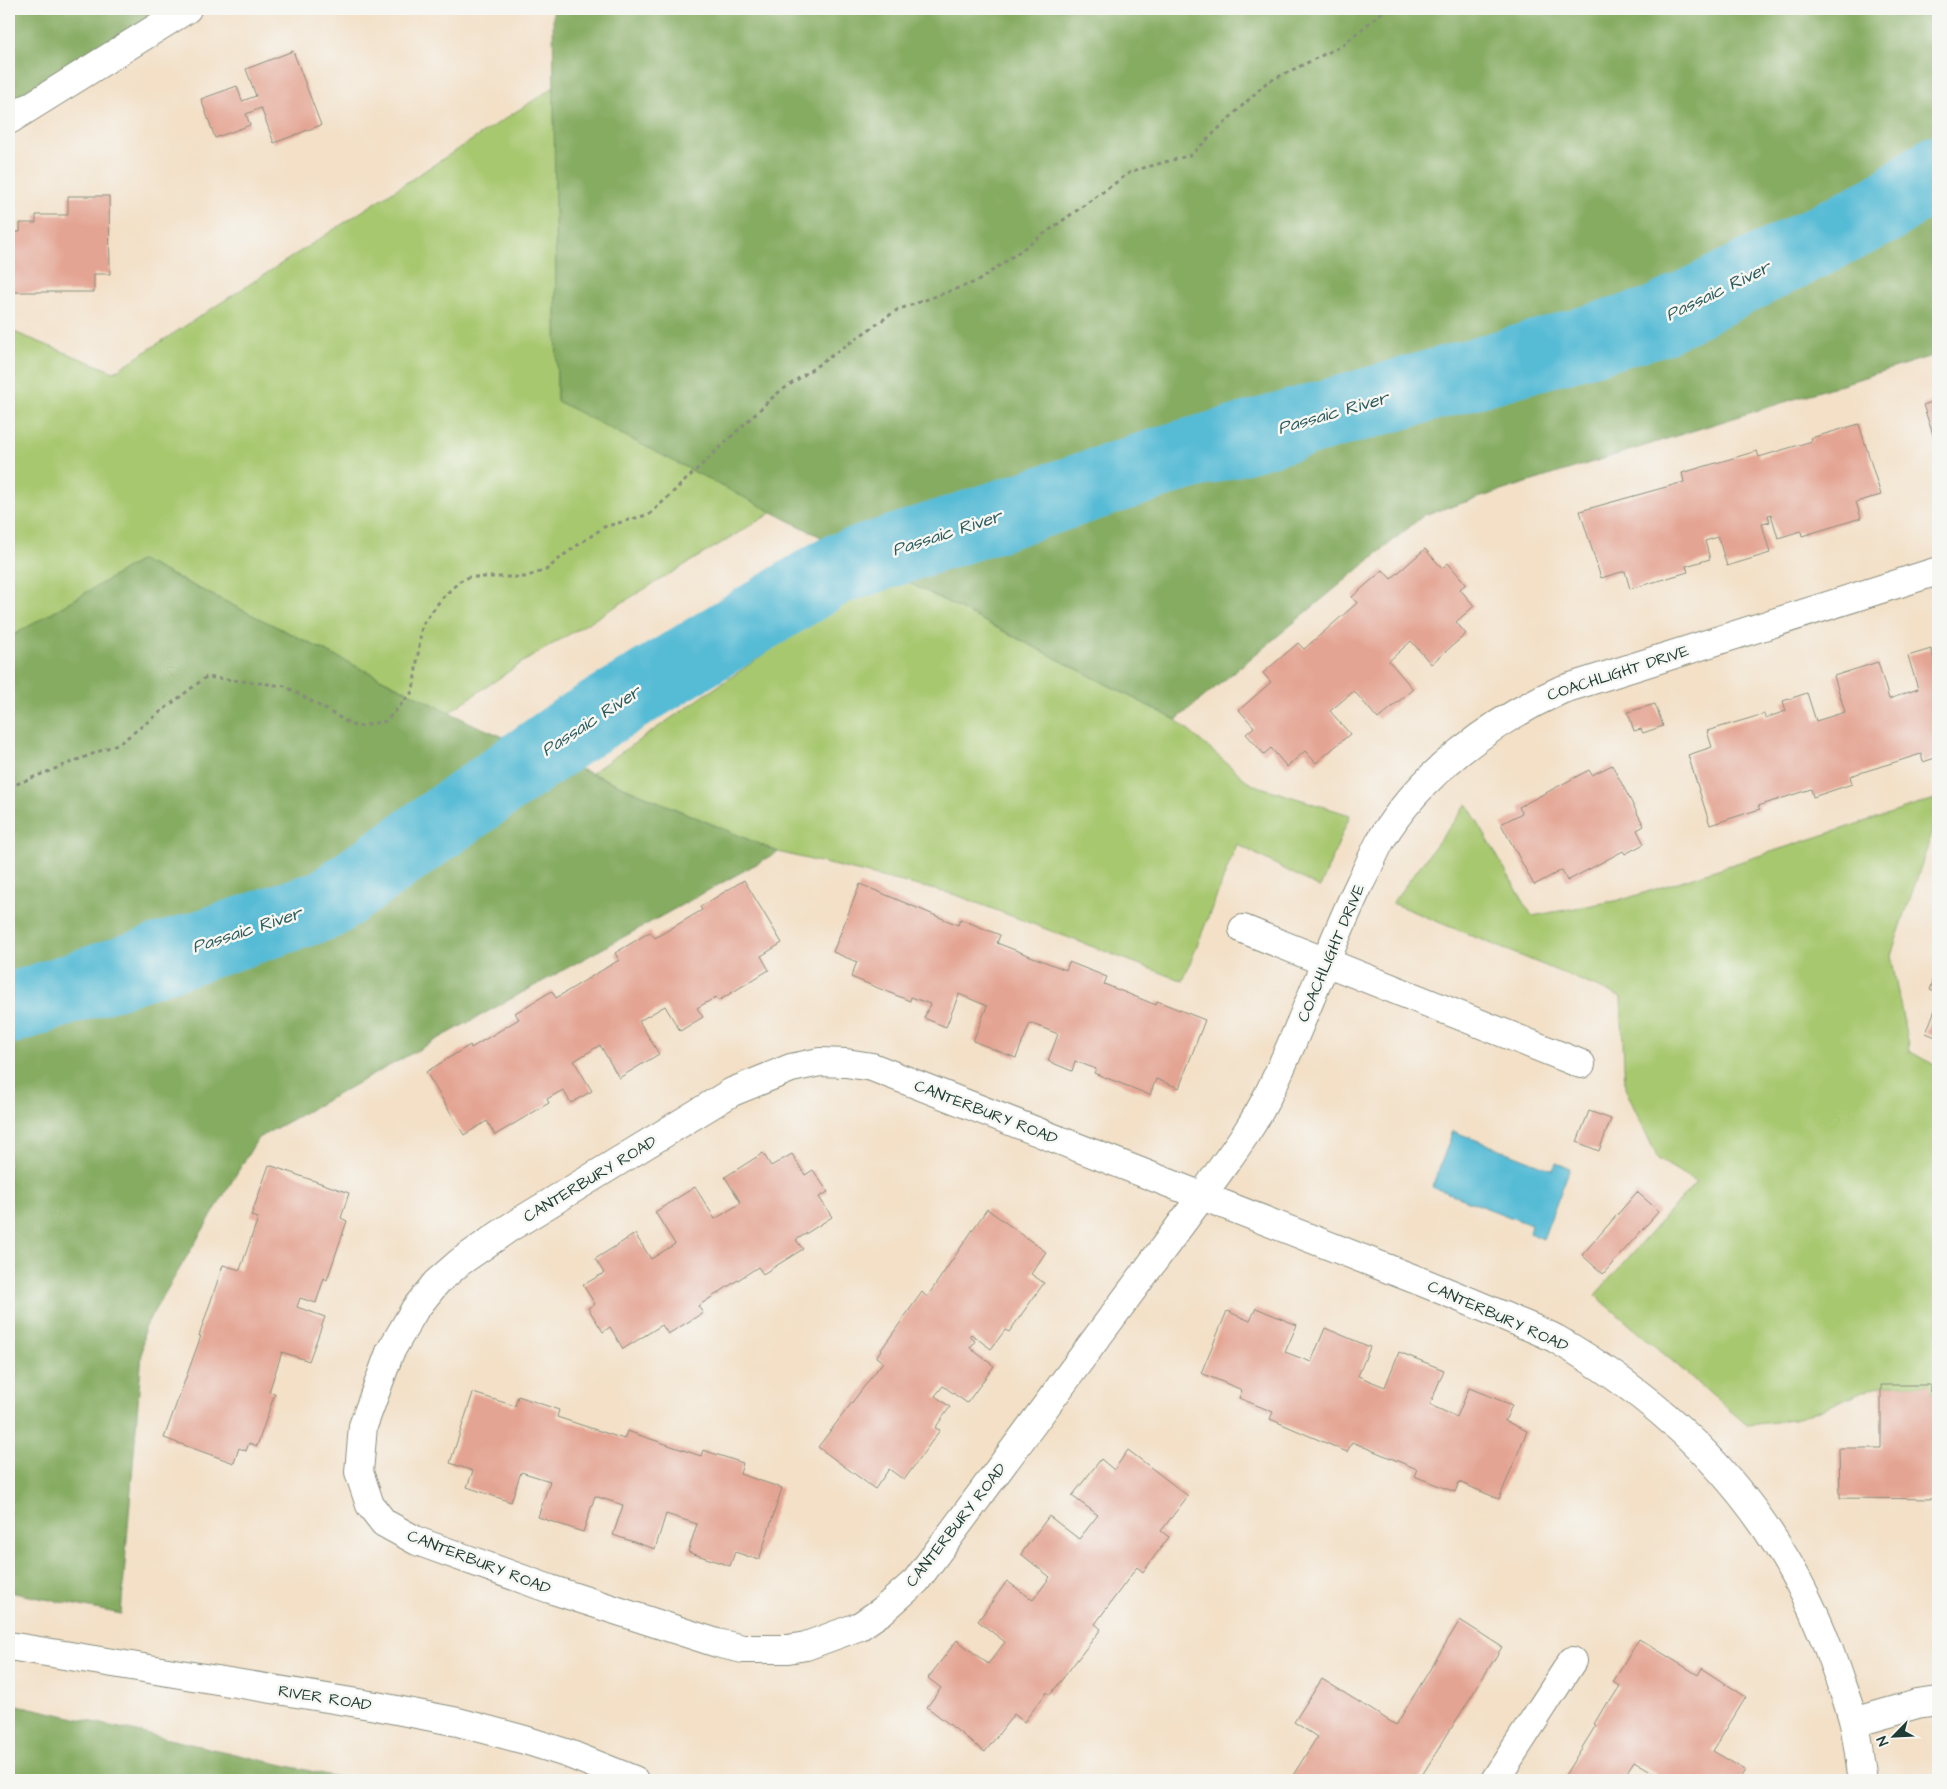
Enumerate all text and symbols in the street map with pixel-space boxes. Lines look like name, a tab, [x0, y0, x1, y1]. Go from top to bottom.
water label: Passaic River	[1661, 254, 1776, 327]
water label: Passaic River	[1275, 385, 1393, 441]
water label: Passaic River	[889, 503, 1007, 562]
street label: COACHLIGHT DRIVE	[1544, 640, 1692, 706]
water label: Passaic River	[536, 678, 647, 762]
street label: COACHLIGHT DRIVE	[1292, 880, 1370, 1025]
water label: Passaic River	[189, 900, 307, 959]
street label: CANTERBURY ROAD	[911, 1075, 1061, 1149]
street label: CANTERBURY ROAD	[519, 1130, 661, 1228]
street label: CANTERBURY ROAD	[1424, 1275, 1572, 1357]
street label: CANTERBURY ROAD	[901, 1458, 1011, 1592]
street label: CANTERBURY ROAD	[404, 1525, 554, 1599]
street label: RIVER ROAD	[277, 1680, 373, 1716]
north arrow	[1870, 1712, 1920, 1762]
text: N	[1872, 1733, 1894, 1749]

